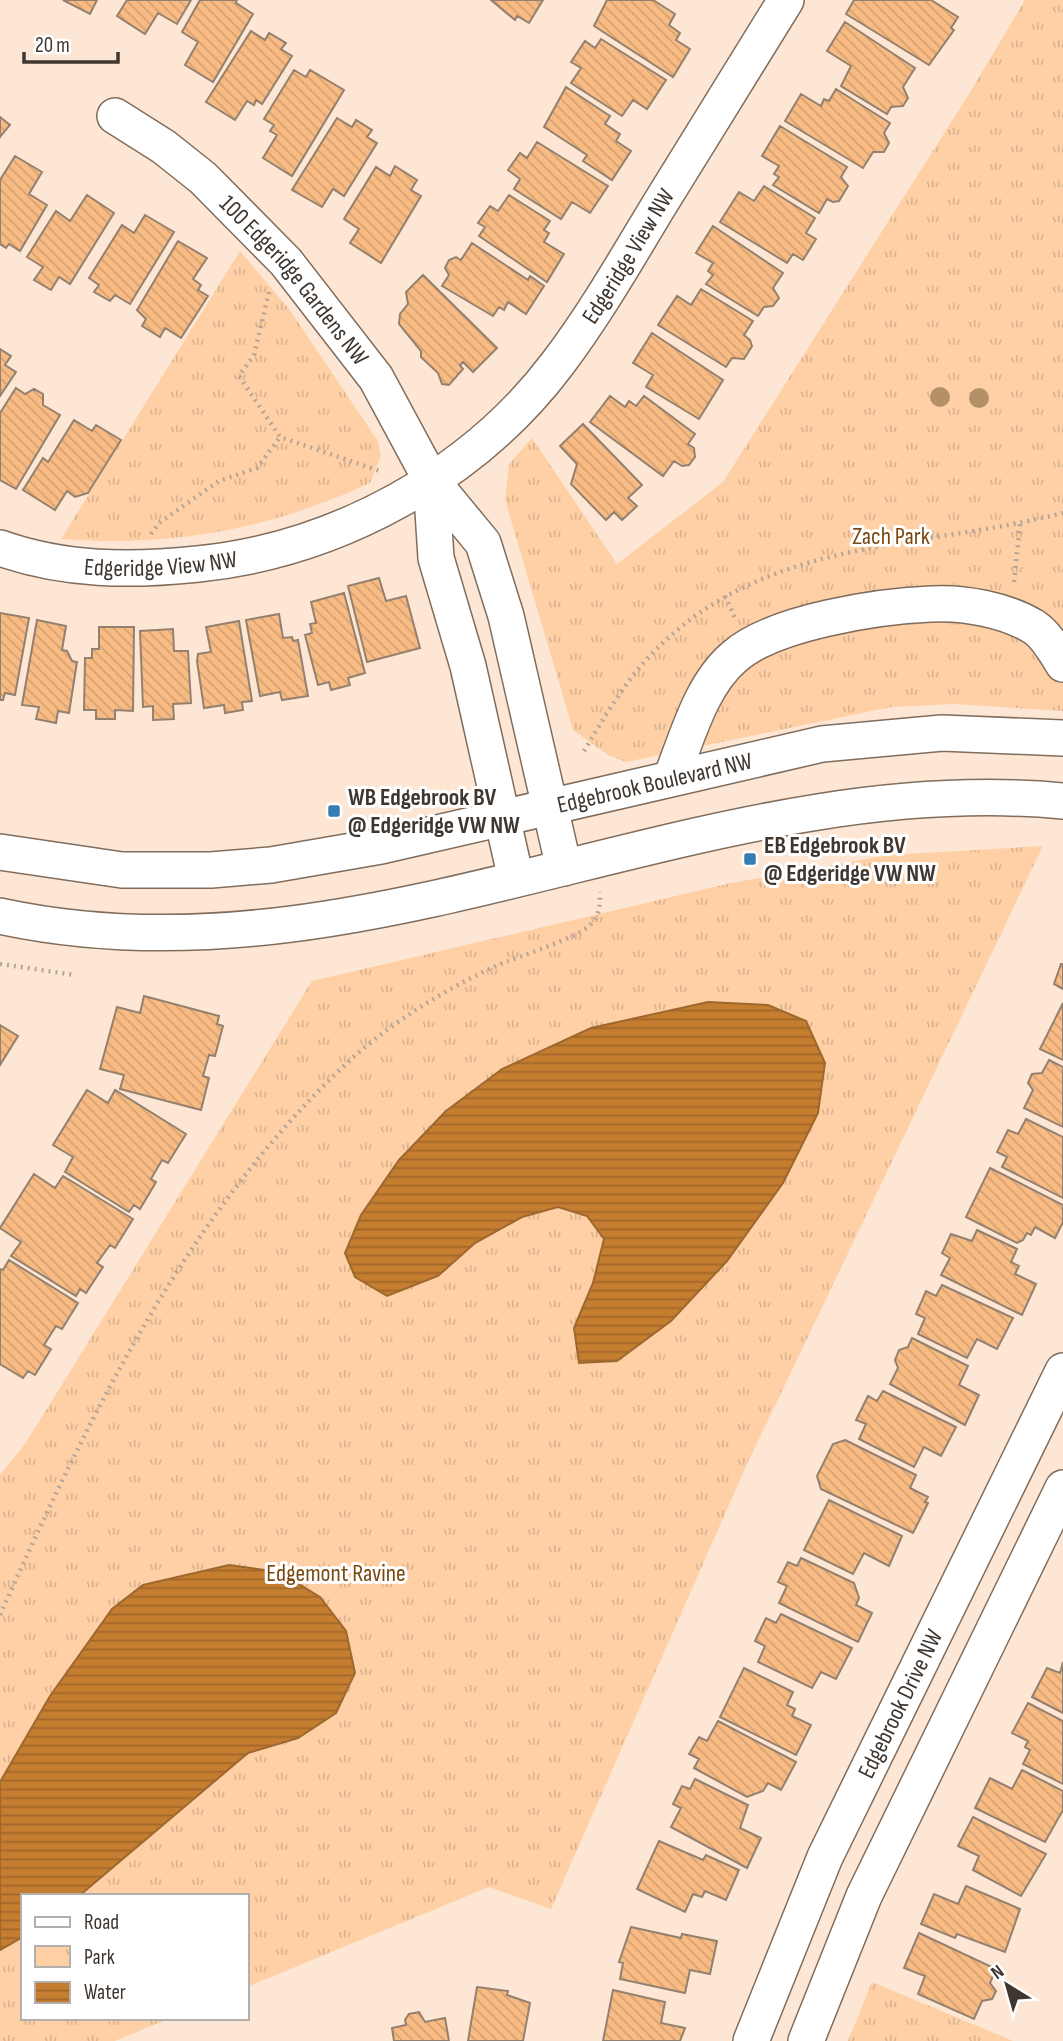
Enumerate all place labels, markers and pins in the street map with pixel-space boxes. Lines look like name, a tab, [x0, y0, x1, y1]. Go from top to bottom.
place label: WB Edgebrook BV @ Edgeridge VW NW	[348, 783, 520, 840]
marker: WB Edgebrook BV @ Edgeridge VW NW	[326, 803, 342, 819]
place label: EB Edgebrook BV @ Edgeridge VW NW	[764, 831, 936, 888]
marker: EB Edgebrook BV @ Edgeridge VW NW	[742, 851, 758, 867]

